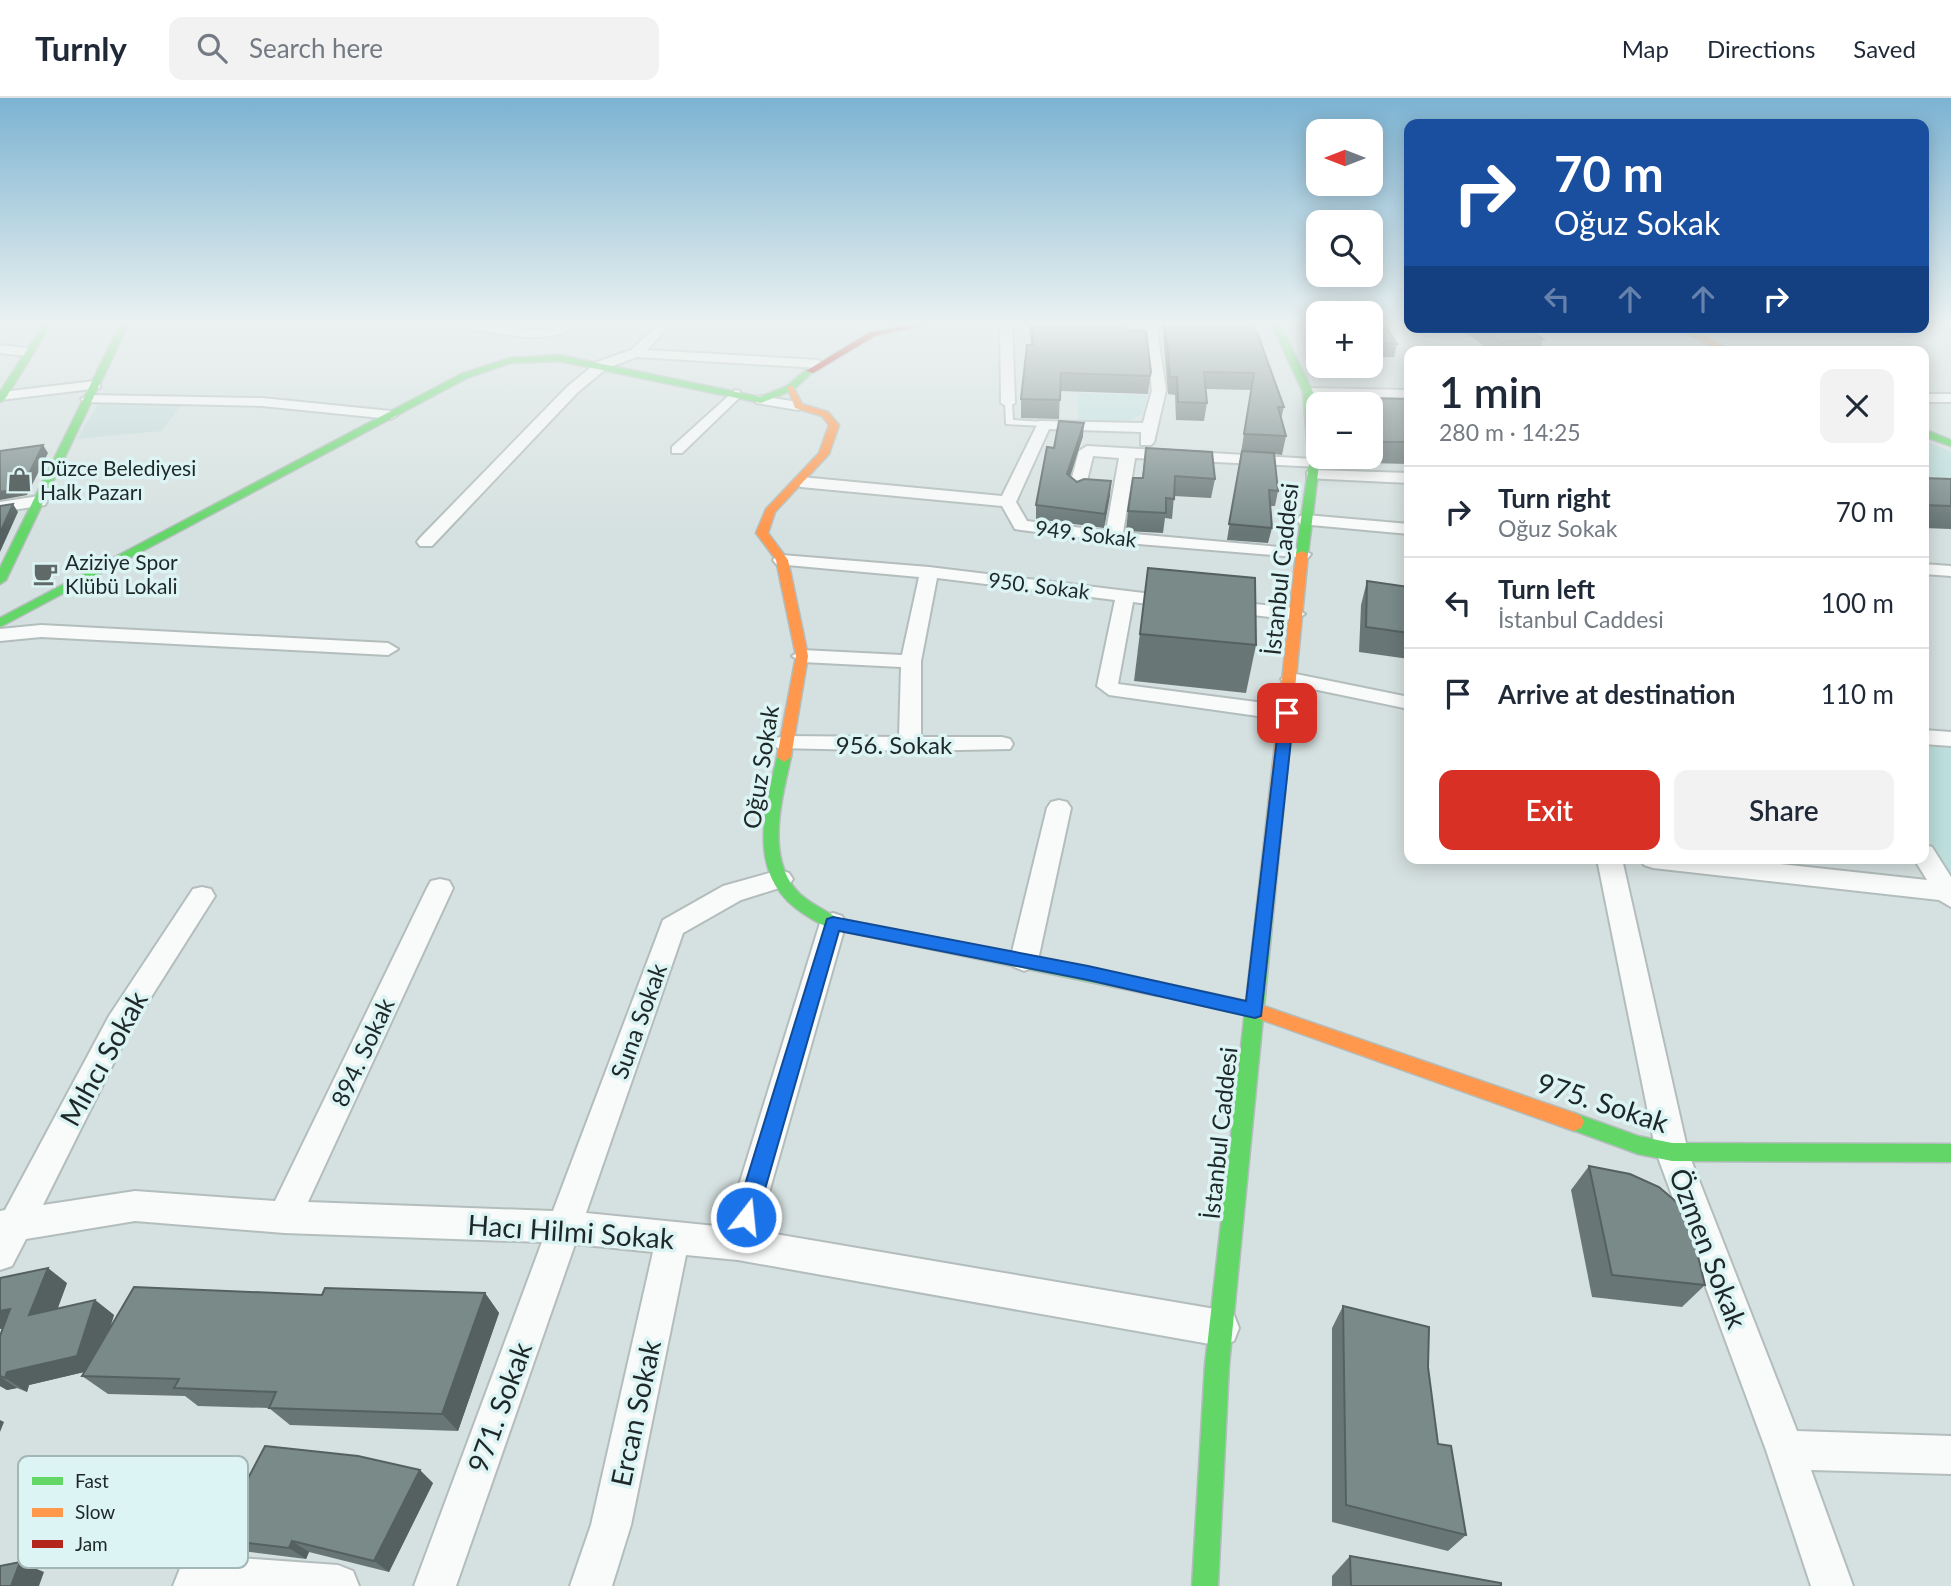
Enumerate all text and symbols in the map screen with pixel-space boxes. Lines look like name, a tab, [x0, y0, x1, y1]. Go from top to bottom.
search box	[169, 17, 659, 80]
text: Turnly	[35, 28, 127, 68]
icon: search	[193, 29, 231, 67]
text: Search here	[249, 32, 383, 64]
text: Map	[1622, 34, 1669, 63]
text: Directions	[1707, 34, 1815, 63]
text: Saved	[1853, 34, 1916, 63]
north arrow	[1306, 119, 1382, 196]
map controls	[1306, 119, 1383, 469]
text: 70 m	[1554, 144, 1664, 202]
icon: right	[1439, 147, 1530, 238]
text: Oğuz Sokak	[1554, 203, 1720, 242]
button: search	[1306, 210, 1383, 287]
icon: left	[1538, 280, 1576, 318]
icon: ahead	[1611, 280, 1649, 318]
icon: ahead	[1684, 280, 1722, 318]
icon: right	[1757, 280, 1795, 318]
button: +	[1306, 301, 1383, 378]
text: 1 min	[1439, 367, 1543, 417]
button: close	[1820, 369, 1894, 443]
button: −	[1306, 392, 1383, 469]
text: 280 m · 14:25	[1439, 418, 1581, 446]
place label: Düzce Belediyesi Halk Pazarı	[40, 455, 196, 504]
shop icon: Düzce Belediyesi Halk Pazarı	[6, 465, 34, 493]
street label: İstanbul Caddesi	[1257, 481, 1303, 657]
text: Turn right	[1498, 482, 1611, 514]
icon: right	[1439, 493, 1477, 531]
text: 70 m	[1836, 496, 1894, 528]
street label: 949. Sokak	[1034, 514, 1138, 552]
text: Oğuz Sokak	[1498, 514, 1617, 542]
place label: Aziziye Spor Klübü Lokali	[65, 549, 178, 598]
cafe icon: Aziziye Spor Klübü Lokali	[31, 559, 59, 587]
street label: 950. Sokak	[987, 566, 1091, 604]
text: Turn left	[1498, 573, 1595, 605]
icon: left	[1439, 584, 1477, 622]
text: 100 m	[1821, 587, 1894, 619]
text: İstanbul Caddesi	[1498, 605, 1664, 633]
icon: arrive	[1439, 675, 1477, 713]
text: Arrive at destination	[1498, 678, 1735, 710]
text: 110 m	[1821, 678, 1894, 710]
pin	[1257, 683, 1317, 743]
icon: arrive	[1268, 694, 1306, 732]
street label: Oğuz Sokak	[736, 702, 784, 831]
street label: 956. Sokak	[836, 730, 953, 759]
button: Exit	[1439, 770, 1660, 850]
button: Share	[1674, 770, 1894, 850]
street label: Suna Sokak	[604, 959, 673, 1083]
street label: Mıhcı Sokak	[52, 984, 154, 1131]
street label: 894. Sokak	[324, 992, 400, 1111]
street label: İstanbul Caddesi	[1196, 1045, 1242, 1221]
street label: 975. Sokak	[1533, 1065, 1674, 1139]
street label: Özmen Sokak	[1663, 1163, 1755, 1334]
position arrow	[709, 1180, 783, 1254]
street label: Hacı Hilmi Sokak	[467, 1207, 676, 1255]
street label: Ercan Sokak	[603, 1336, 667, 1489]
street label: 971. Sokak	[460, 1337, 538, 1477]
legend	[18, 1456, 248, 1568]
text: Fast	[75, 1469, 109, 1492]
text: Slow	[75, 1500, 115, 1523]
text: Jam	[75, 1532, 108, 1555]

